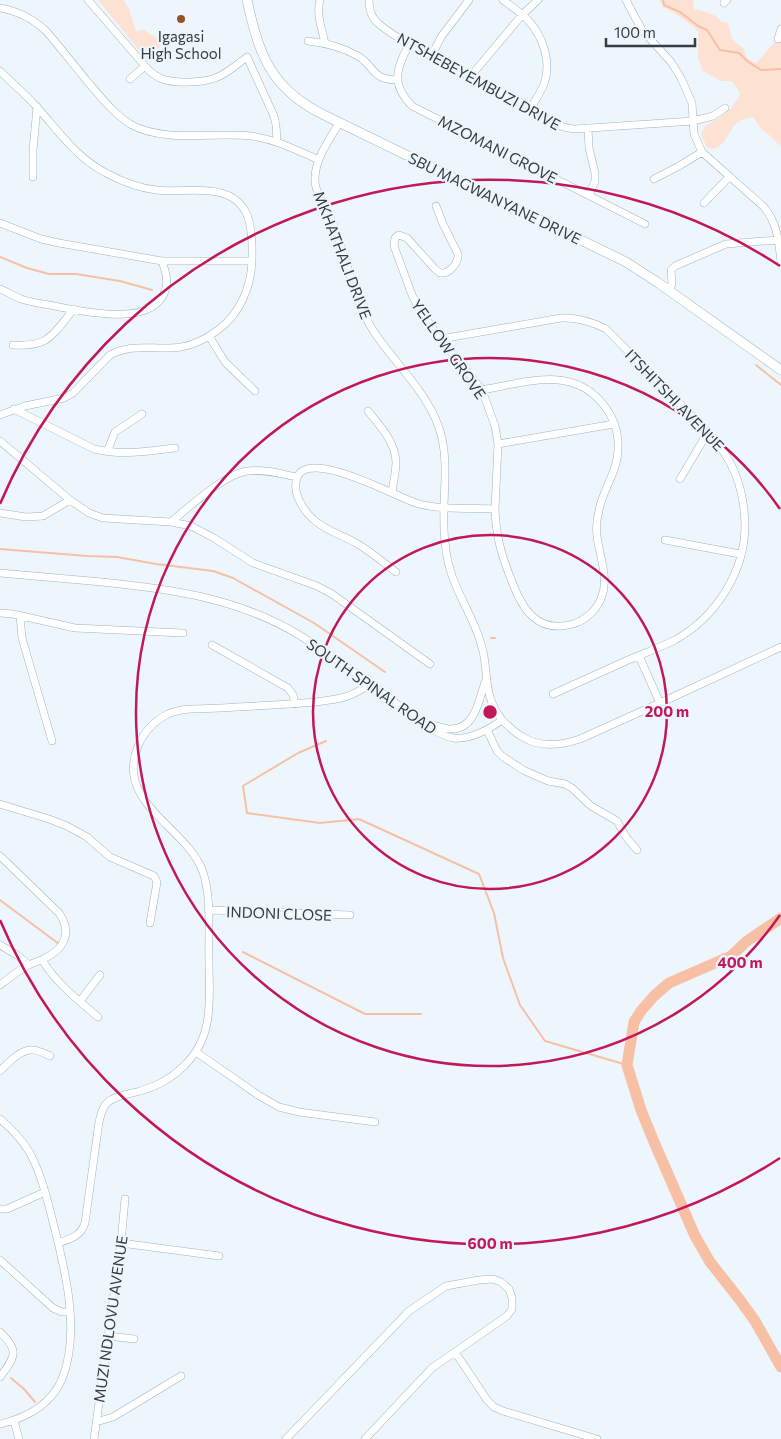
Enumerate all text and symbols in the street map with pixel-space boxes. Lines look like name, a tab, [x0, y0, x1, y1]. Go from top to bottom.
marker: Igagasi High School	[175, 13, 187, 25]
scale bar	[606, 15, 695, 47]
text: 100 m	[614, 23, 656, 41]
place label: Igagasi High School	[140, 27, 222, 62]
street label: NTSHEBEYEMBUZI DRIVE	[394, 29, 564, 133]
street label: MZOMANI GROVE	[435, 111, 561, 187]
street label: SBU MAGWANYANE DRIVE	[406, 148, 584, 248]
street label: MKHATHALI DRIVE	[310, 188, 376, 322]
street label: YELLOW GROVE	[408, 296, 490, 402]
street label: ITSHITSHI AVENUE	[622, 345, 728, 455]
street label: SOUTH SPINAL ROAD	[304, 634, 440, 738]
text: 200 m	[645, 702, 689, 720]
centre of rings	[481, 703, 499, 721]
street label: INDONI CLOSE	[226, 902, 332, 924]
text: 400 m	[717, 953, 763, 971]
street label: MUZI NDLOVU AVENUE	[89, 1234, 131, 1404]
text: 600 m	[467, 1234, 513, 1252]

